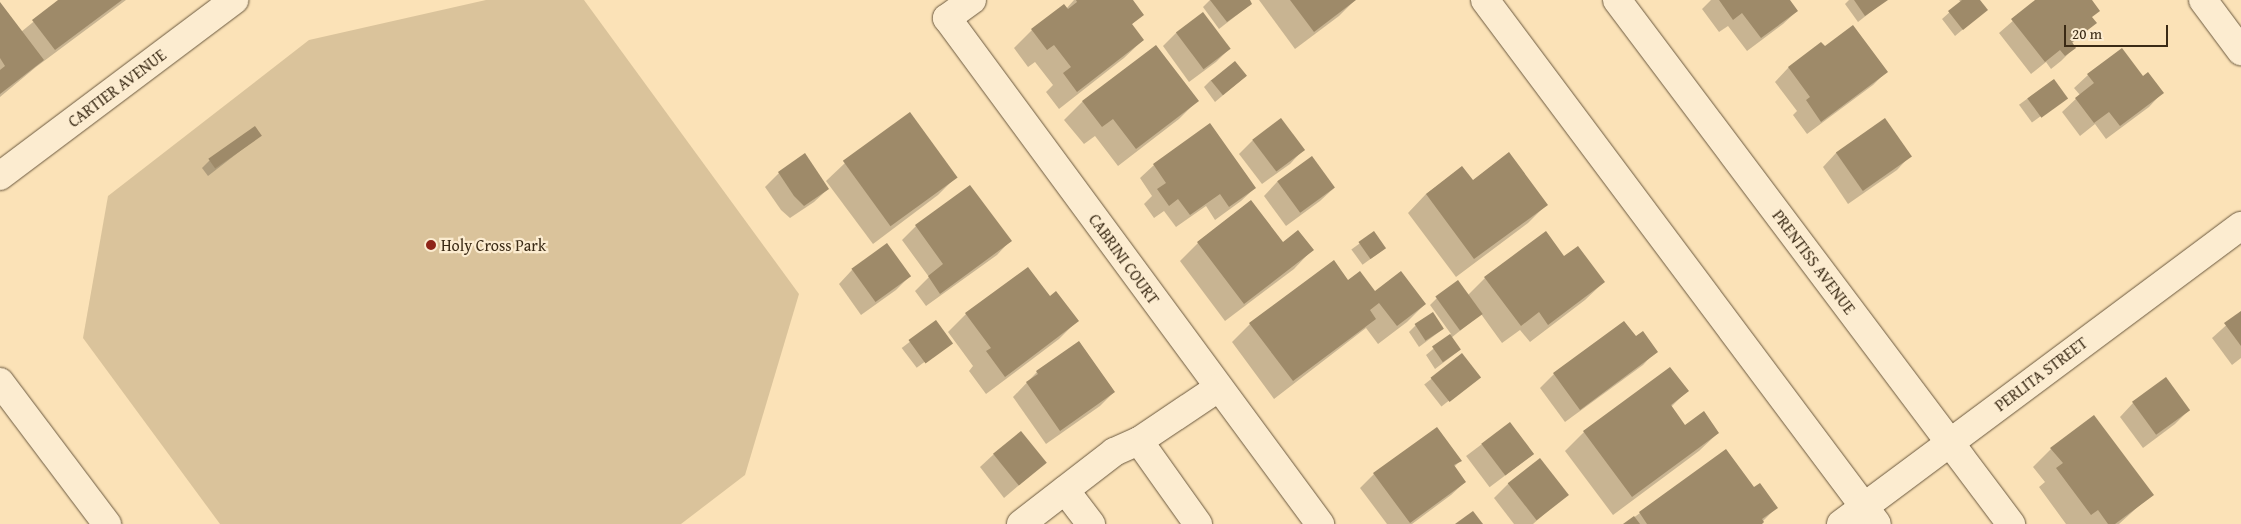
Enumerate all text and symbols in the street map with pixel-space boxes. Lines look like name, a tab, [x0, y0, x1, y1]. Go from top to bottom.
scale bar	[2066, 15, 2170, 47]
text: 20 m	[2072, 23, 2102, 44]
street label: CARTIER AVENUE	[64, 45, 170, 131]
street label: PRENTISS AVENUE	[1769, 206, 1859, 318]
street label: CABRINI COURT	[1085, 210, 1163, 308]
place label: Holy Cross Park	[441, 235, 546, 255]
marker: Holy Cross Park	[425, 239, 437, 251]
street label: PERLITA STREET	[1991, 333, 2091, 415]

